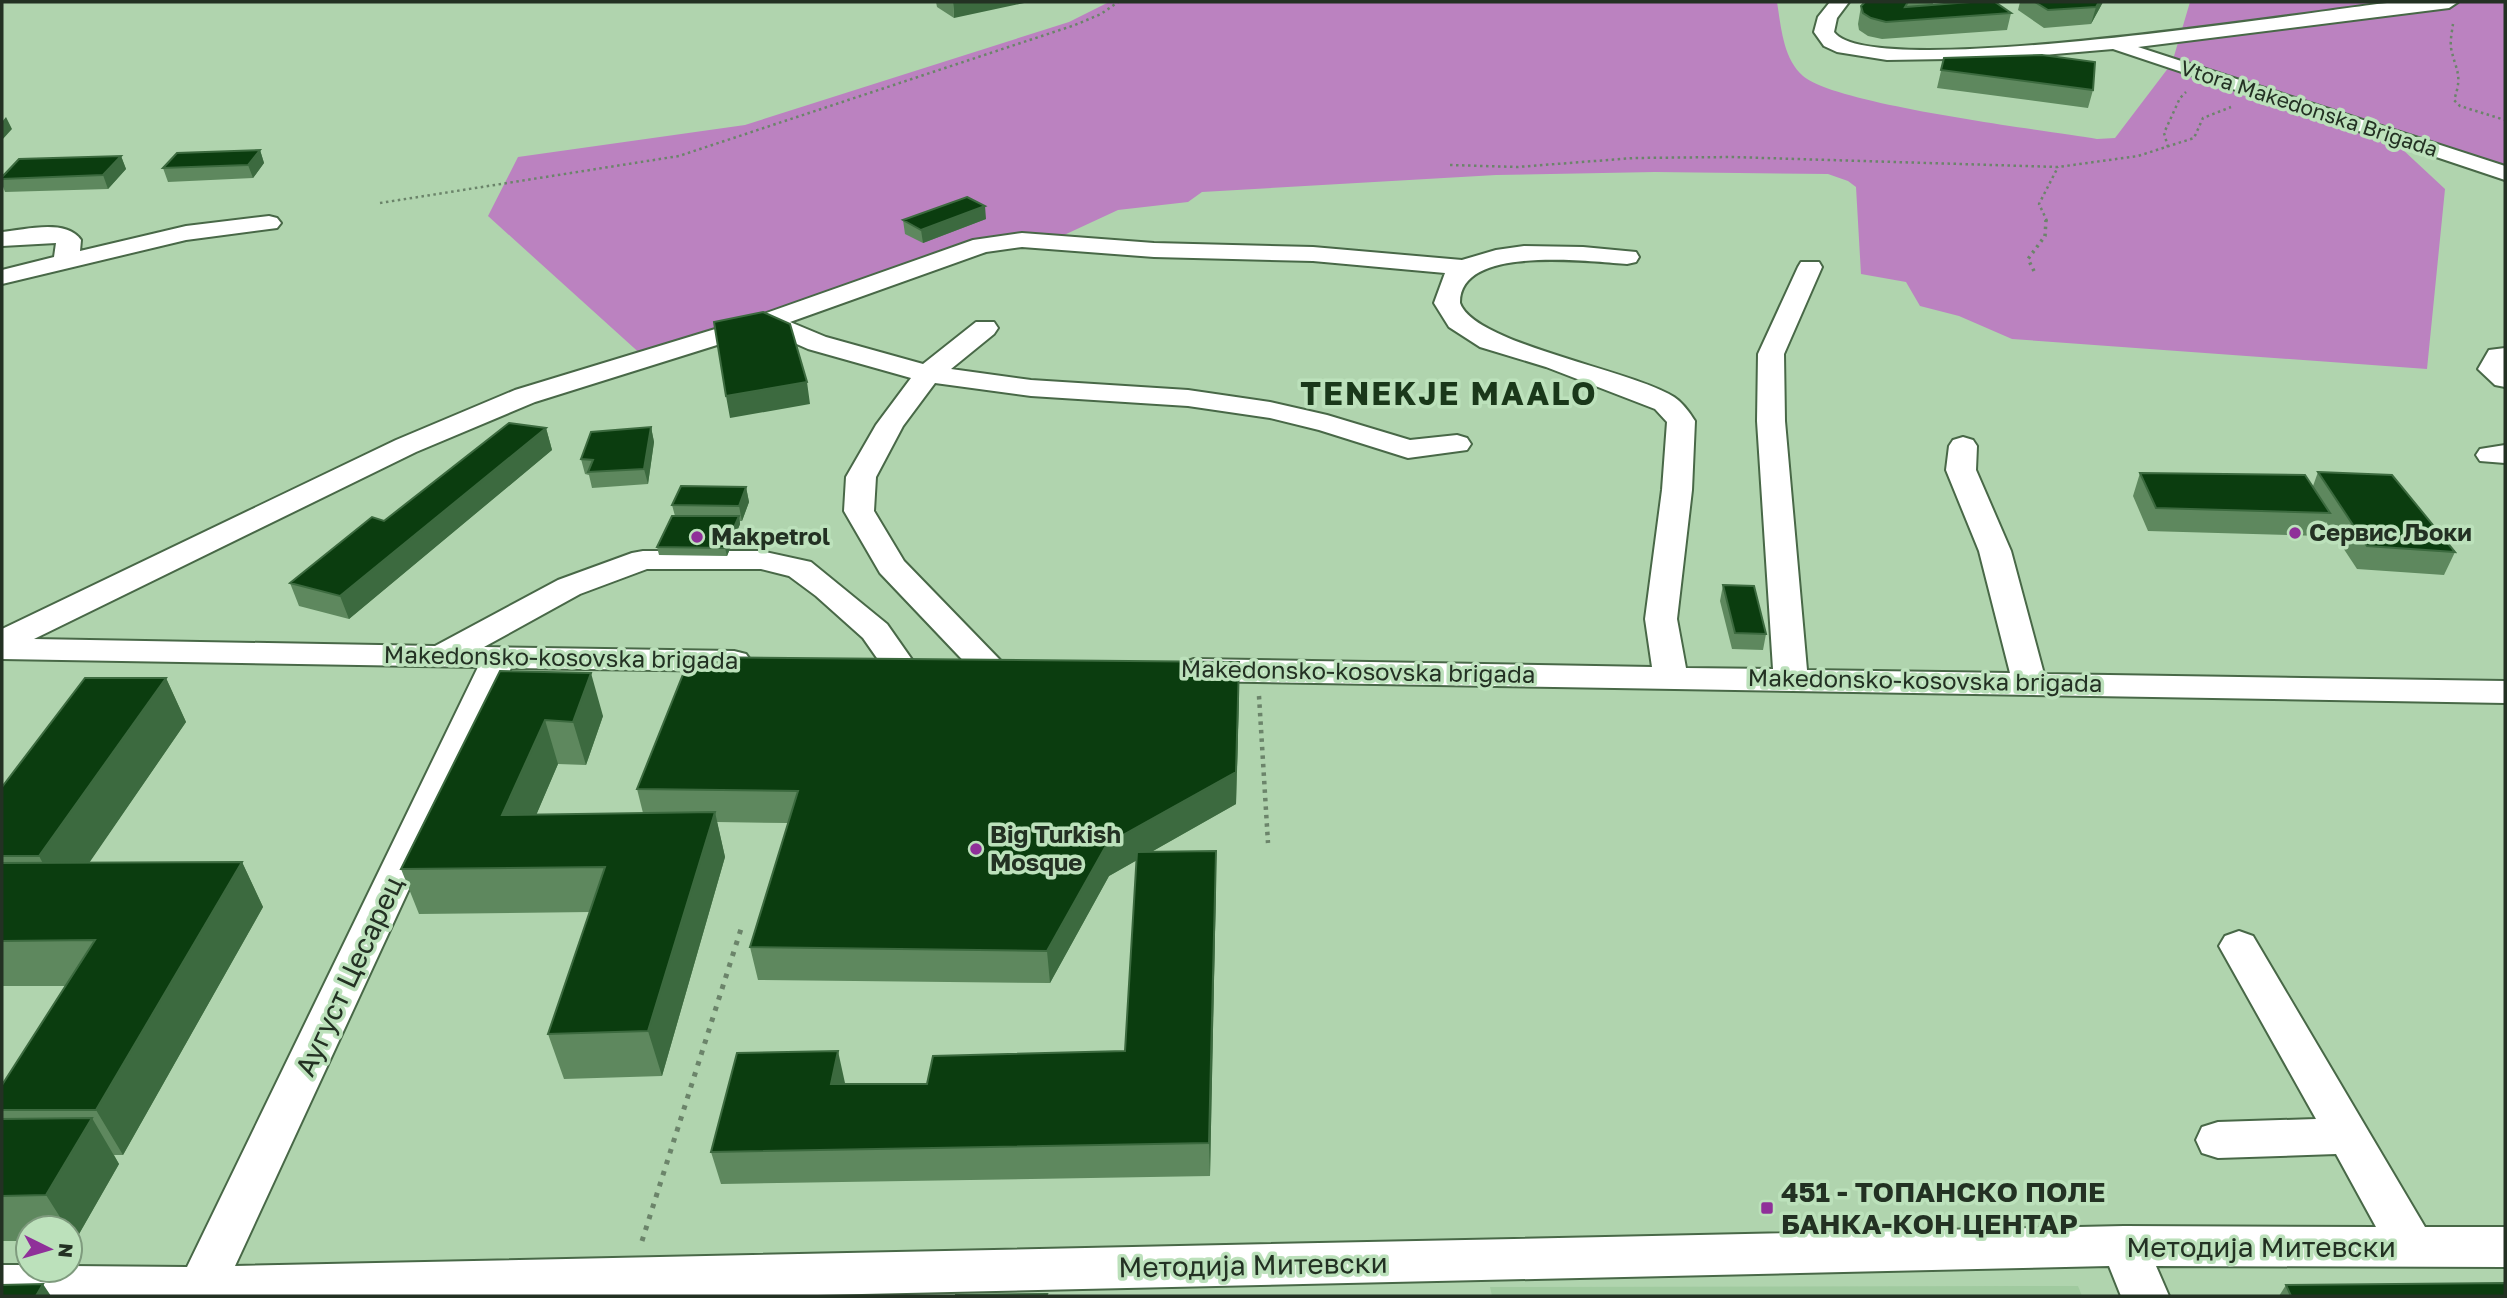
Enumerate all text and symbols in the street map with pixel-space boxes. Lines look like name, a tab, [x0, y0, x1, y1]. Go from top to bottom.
street label: Vtora Makedonska Brigada	[2177, 54, 2441, 162]
district label: TENEKJE MAALO	[1300, 374, 1598, 412]
place label: Сервис Љоки	[2309, 517, 2472, 546]
place label: Makpetrol	[711, 521, 830, 550]
marker: Сервис Љоки	[2287, 525, 2303, 541]
marker: Makpetrol	[689, 529, 705, 545]
street label: Makedonsko-kosovska brigada	[383, 639, 739, 674]
street label: Makedonsko-kosovska brigada	[1180, 653, 1536, 688]
street label: Makedonsko-kosovska brigada	[1747, 662, 2103, 697]
place label: Big Turkish Mosque	[990, 819, 1121, 876]
marker: Big Turkish Mosque	[968, 841, 984, 857]
street label: Аугуст Цесарец	[288, 871, 409, 1081]
place label: 451 - ТОПАНСКО ПОЛЕ БАНКА-КОН ЦЕНТАР	[1781, 1175, 2105, 1240]
marker: 451 - ТОПАНСКО ПОЛЕ БАНКА-КОН ЦЕНТАР	[1759, 1200, 1775, 1216]
north arrow	[14, 1214, 84, 1284]
street label: Методија Митевски	[2126, 1230, 2396, 1263]
text: N	[54, 1242, 79, 1259]
street label: Методија Митевски	[1118, 1246, 1388, 1283]

